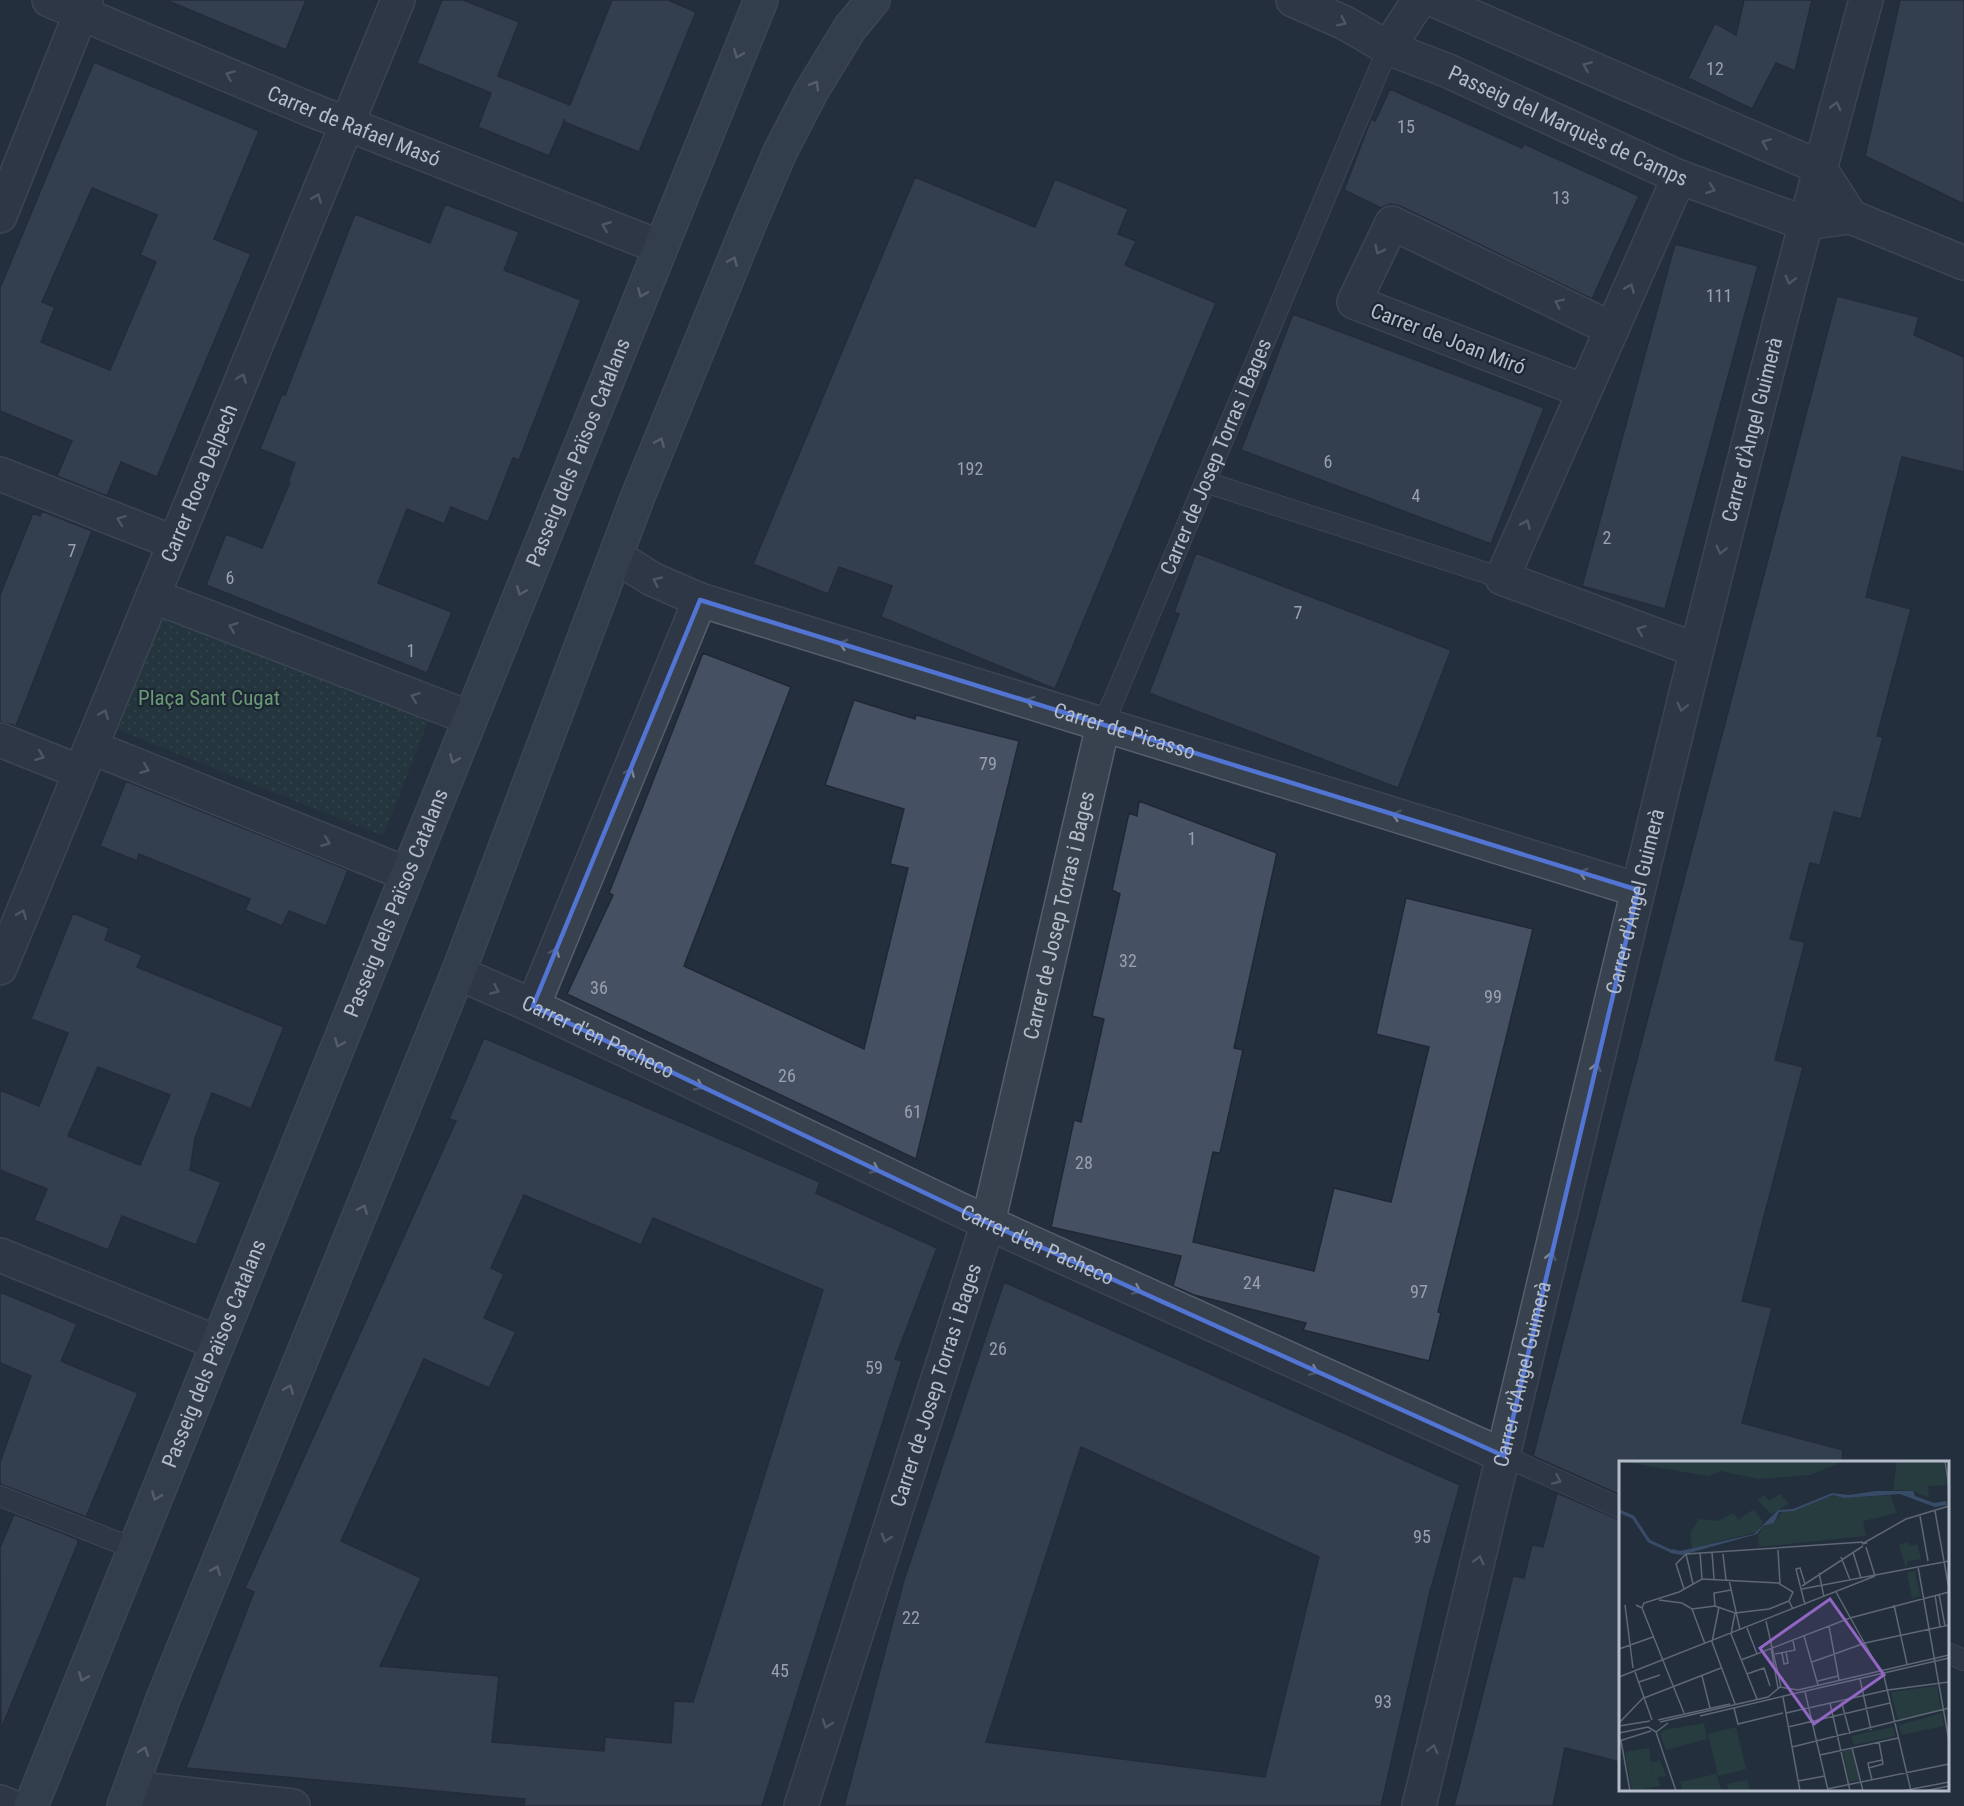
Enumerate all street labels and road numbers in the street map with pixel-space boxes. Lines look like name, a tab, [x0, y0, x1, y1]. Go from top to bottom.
street label: Passeig del Marquès de Camps	[1445, 61, 1691, 191]
street label: Carrer de Rafael Masó	[264, 81, 444, 171]
street label: Carrer de Joan Miró	[1367, 298, 1529, 380]
street label: Passeig dels Països Catalans	[521, 335, 635, 570]
street label: Carrer de Josep Torras i Bages	[1156, 335, 1276, 578]
street label: Carrer d'Àngel Guimerà	[1717, 335, 1787, 525]
street label: Carrer Roca Delpech	[156, 401, 242, 566]
street label: Carrer de Picasso	[1051, 698, 1198, 764]
street label: Passeig dels Països Catalans	[339, 785, 453, 1021]
street label: Carrer de Josep Torras i Bages	[1019, 789, 1099, 1042]
street label: Carrer d'Àngel Guimerà	[1601, 806, 1669, 997]
street label: Carrer d'en Pacheco	[518, 991, 678, 1083]
street label: Carrer d'en Pacheco	[957, 1200, 1118, 1290]
street label: Passeig dels Països Catalans	[157, 1236, 271, 1471]
street label: Carrer de Josep Torras i Bages	[886, 1261, 986, 1510]
street label: Carrer d'Àngel Guimerà	[1489, 1279, 1556, 1469]

